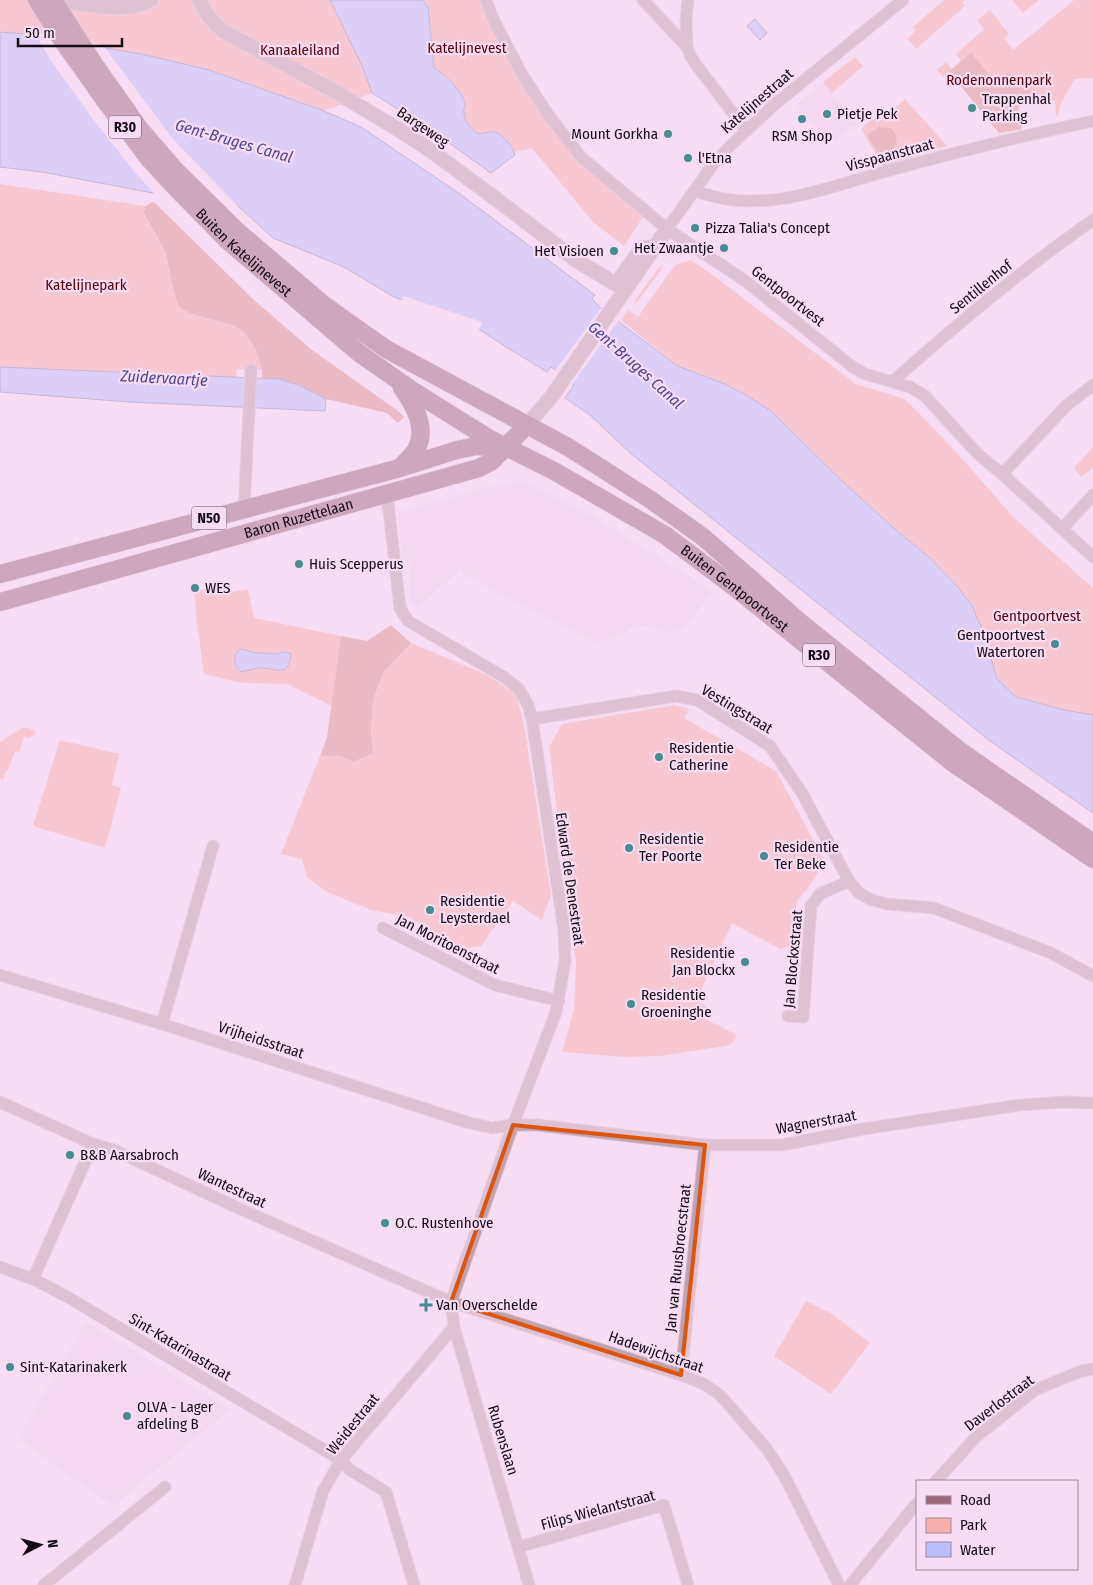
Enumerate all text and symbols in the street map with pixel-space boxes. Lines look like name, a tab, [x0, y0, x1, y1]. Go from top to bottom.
scale bar	[18, 15, 121, 47]
text: 50 m	[25, 24, 55, 42]
park label: Katelijnevest	[427, 39, 507, 57]
park label: Kanaaleiland	[260, 41, 340, 59]
street label: Katelijnestraat	[717, 65, 797, 137]
park label: Rodenonnenpark	[946, 71, 1052, 89]
place label: Trappenhal Parking	[982, 90, 1051, 125]
marker: Trappenhal Parking	[966, 102, 978, 114]
street label: Bargeweg	[393, 103, 453, 151]
place label: Pietje Pek	[837, 105, 897, 123]
marker: Pietje Pek	[821, 108, 833, 120]
marker: RSM Shop	[796, 113, 808, 125]
road number: R30	[109, 115, 141, 138]
water label: Gent-Bruges Canal	[173, 115, 295, 167]
place label: Mount Gorkha	[571, 125, 658, 143]
place label: RSM Shop	[772, 127, 832, 145]
marker: Mount Gorkha	[662, 128, 674, 140]
street label: Visspaanstraat	[844, 135, 936, 175]
place label: l'Etna	[698, 149, 732, 167]
marker: l'Etna	[682, 152, 694, 164]
street label: Buiten Katelijnevest	[192, 205, 295, 301]
place label: Pizza Talia's Concept	[705, 219, 830, 237]
marker: Pizza Talia's Concept	[689, 222, 701, 234]
place label: Het Zwaantje	[634, 239, 714, 257]
place label: Het Visioen	[534, 242, 604, 260]
marker: Het Zwaantje	[718, 242, 730, 254]
marker: Het Visioen	[608, 245, 620, 257]
street label: Sentillenhof	[946, 256, 1017, 318]
street label: Gentpoortvest	[748, 262, 828, 330]
park label: Katelijnepark	[45, 276, 127, 294]
water label: Gent-Bruges Canal	[585, 317, 687, 413]
water label: Zuidervaartje	[119, 366, 208, 390]
street label: Baron Ruzettelaan	[242, 495, 355, 542]
road number: N50	[192, 506, 226, 530]
street label: Buiten Gentpoortvest	[677, 541, 792, 636]
place label: Huis Scepperus	[309, 555, 404, 573]
marker: Huis Scepperus	[293, 558, 305, 570]
place label: WES	[205, 579, 231, 597]
marker: WES	[189, 582, 201, 594]
park label: Gentpoortvest	[993, 607, 1081, 625]
place label: Gentpoortvest Watertoren	[957, 626, 1045, 661]
marker: Gentpoortvest Watertoren	[1049, 638, 1061, 650]
road number: R30	[803, 644, 835, 666]
street label: Vestingstraat	[698, 681, 776, 737]
place label: Residentie Catherine	[669, 739, 734, 774]
marker: Residentie Catherine	[653, 751, 665, 763]
street label: Edward de Denestraat	[552, 811, 588, 947]
place label: Residentie Ter Poorte	[639, 830, 704, 865]
place label: Residentie Ter Beke	[774, 838, 839, 873]
marker: Residentie Ter Poorte	[623, 842, 635, 854]
marker: Residentie Ter Beke	[758, 850, 770, 862]
place label: Residentie Leysterdael	[440, 892, 510, 927]
marker: Residentie Leysterdael	[424, 904, 436, 916]
street label: Jan Blockxstraat	[780, 909, 806, 1009]
street label: Jan Moritoenstraat	[393, 910, 503, 978]
place label: Residentie Jan Blockx	[670, 944, 735, 979]
marker: Residentie Jan Blockx	[739, 956, 751, 968]
place label: Residentie Groeninghe	[641, 986, 712, 1021]
marker: Residentie Groeninghe	[625, 998, 637, 1010]
street label: Vrijheidsstraat	[216, 1018, 306, 1062]
street label: Wagnerstraat	[775, 1106, 858, 1138]
place label: B&B Aarsabroch	[80, 1146, 179, 1164]
marker: B&B Aarsabroch	[64, 1149, 76, 1161]
street label: Wantestraat	[195, 1164, 269, 1212]
street label: Jan van Ruusbroecstraat	[661, 1183, 695, 1333]
place label: O.C. Rustenhove	[395, 1214, 494, 1232]
marker: O.C. Rustenhove	[379, 1217, 391, 1229]
place label: Van Overschelde	[436, 1296, 538, 1314]
marker: Van Overschelde	[420, 1299, 432, 1311]
street label: Sint-Katarinastraat	[126, 1309, 234, 1385]
street label: Hadewijchstraat	[606, 1327, 706, 1377]
place label: Sint-Katarinakerk	[20, 1358, 127, 1376]
marker: Sint-Katarinakerk	[4, 1361, 16, 1373]
street label: Daverlostraat	[961, 1371, 1037, 1435]
street label: Weidestraat	[323, 1390, 383, 1458]
place label: OLVA - Lager afdeling B	[137, 1398, 214, 1433]
street label: Rubenslaan	[484, 1403, 522, 1477]
marker: OLVA - Lager afdeling B	[121, 1410, 133, 1422]
legend	[916, 1480, 1078, 1570]
street label: Filips Wielantstraat	[539, 1486, 657, 1534]
text: Road	[960, 1491, 991, 1509]
text: Park	[960, 1516, 987, 1534]
north arrow	[15, 1520, 65, 1570]
text: N	[44, 1539, 61, 1549]
text: Water	[960, 1541, 996, 1559]

